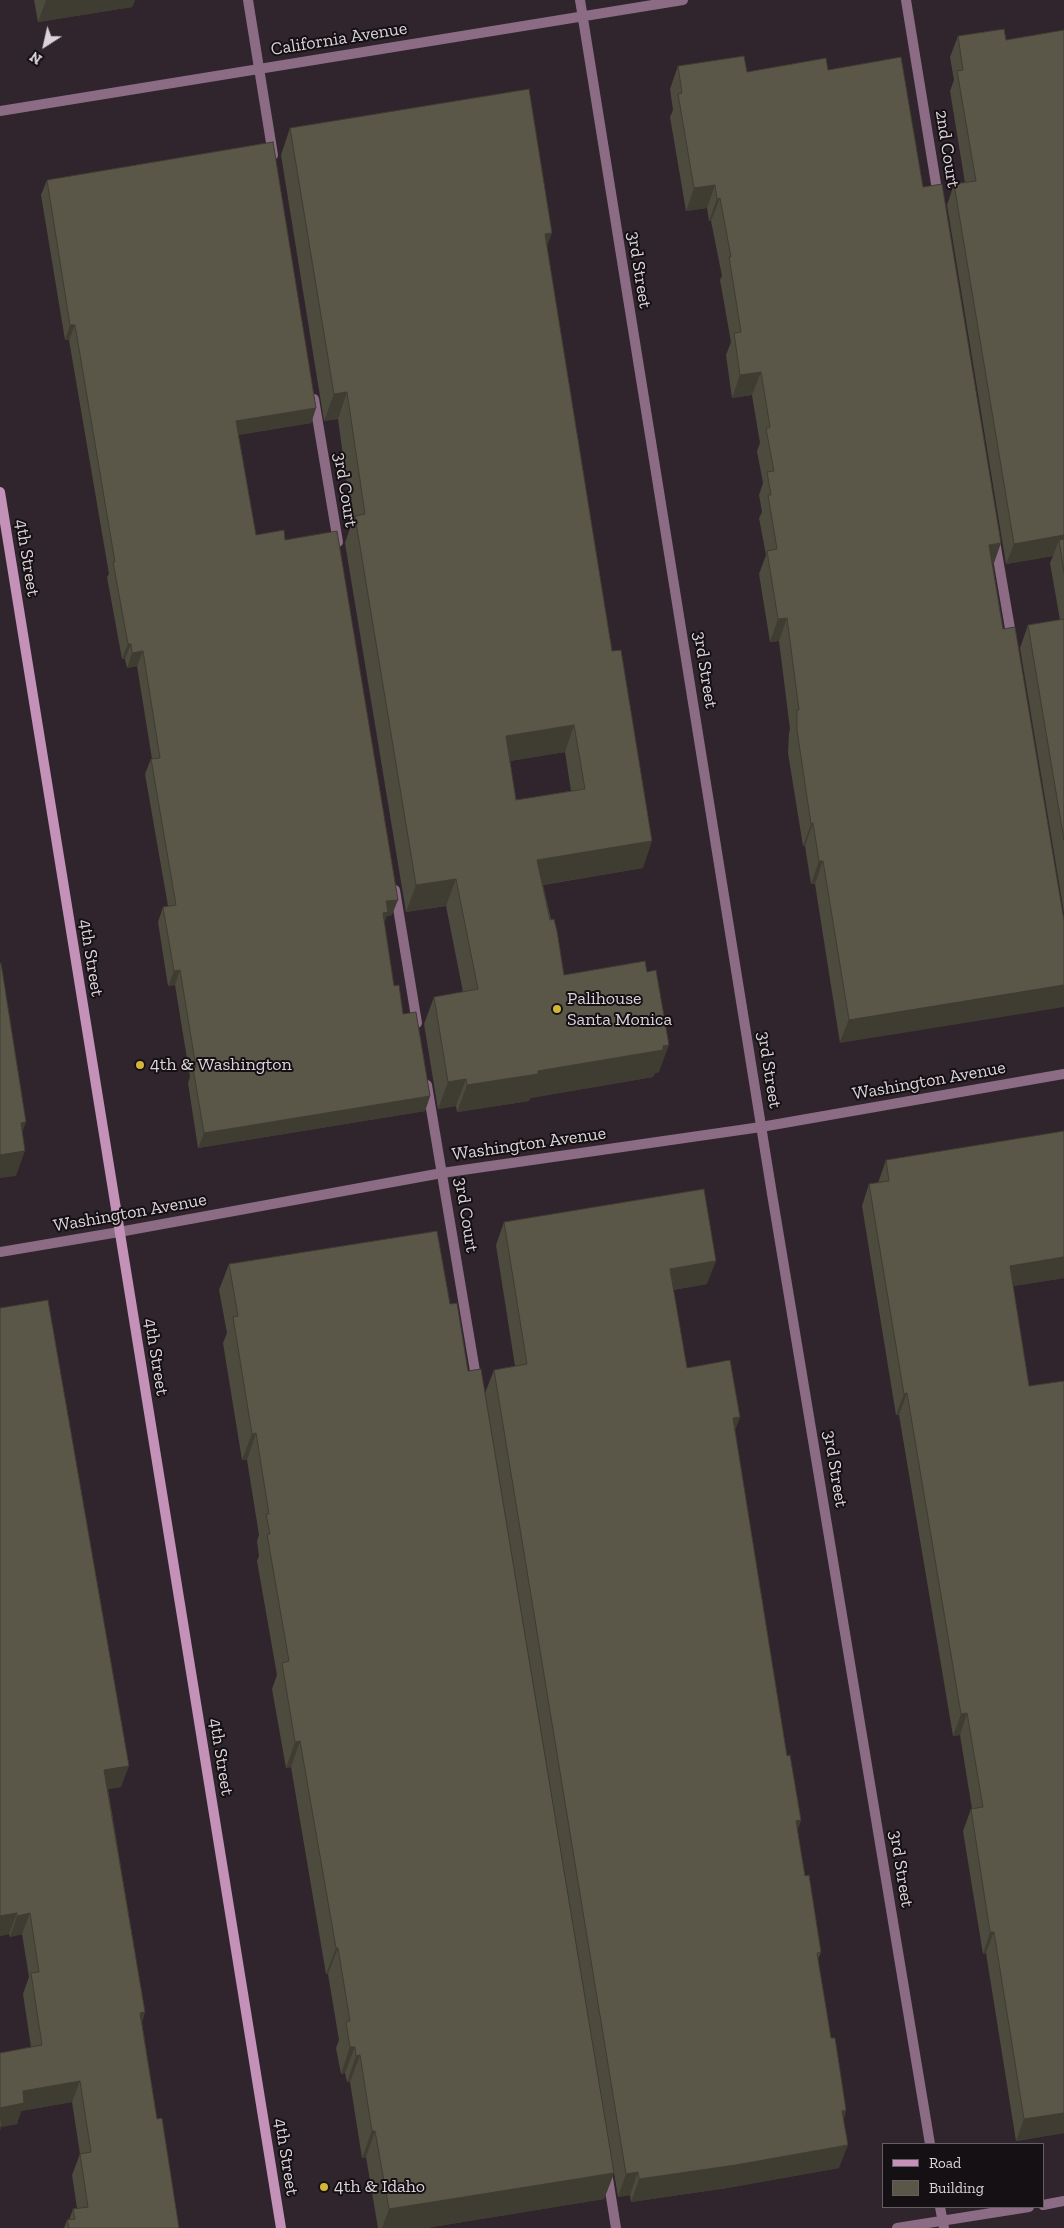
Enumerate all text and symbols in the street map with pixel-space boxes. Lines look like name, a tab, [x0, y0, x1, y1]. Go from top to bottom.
street label: California Avenue	[269, 18, 409, 60]
north arrow	[20, 20, 70, 70]
text: N	[27, 48, 45, 68]
street label: 2nd Court	[930, 108, 964, 190]
street label: 3rd Street	[622, 230, 656, 310]
street label: 3rd Court	[328, 451, 362, 529]
street label: 4th Street	[10, 518, 44, 598]
street label: 3rd Street	[688, 630, 722, 710]
street label: 4th Street	[74, 918, 108, 998]
place label: Palihouse Santa Monica	[567, 988, 672, 1030]
marker: Palihouse Santa Monica	[551, 1003, 563, 1015]
street label: 3rd Street	[752, 1030, 786, 1110]
place label: 4th & Washington	[150, 1054, 292, 1076]
street label: Washington Avenue	[851, 1057, 1007, 1105]
marker: 4th & Washington	[134, 1059, 146, 1071]
street label: Washington Avenue	[451, 1123, 607, 1165]
street label: 3rd Court	[449, 1176, 483, 1254]
street label: Washington Avenue	[52, 1189, 208, 1237]
street label: 4th Street	[139, 1317, 173, 1397]
street label: 3rd Street	[818, 1429, 852, 1509]
street label: 4th Street	[204, 1717, 238, 1797]
street label: 3rd Street	[884, 1829, 918, 1909]
street label: 4th Street	[269, 2117, 303, 2197]
legend	[882, 2143, 1044, 2208]
text: Road	[929, 2154, 961, 2172]
place label: 4th & Idaho	[334, 2176, 425, 2198]
text: Building	[929, 2179, 984, 2197]
marker: 4th & Idaho	[318, 2181, 330, 2193]

